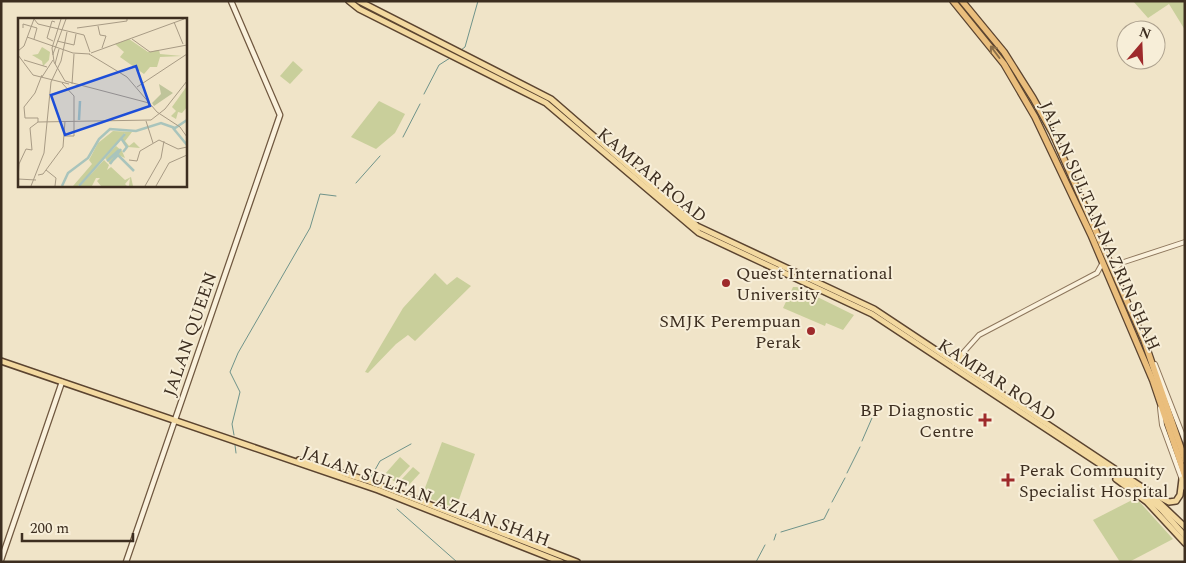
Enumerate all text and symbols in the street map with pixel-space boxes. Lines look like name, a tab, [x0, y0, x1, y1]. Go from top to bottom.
inset map	[18, 18, 186, 186]
north arrow	[1116, 20, 1166, 70]
text: N	[1136, 21, 1154, 45]
one-way arrow	[990, 46, 1001, 59]
street label: JALAN SULTAN NAZRIN SHAH	[1032, 97, 1167, 355]
street label: KAMPAR ROAD	[591, 121, 713, 230]
place label: Quest International University	[736, 260, 893, 308]
street label: JALAN QUEEN	[157, 268, 224, 400]
marker: Quest International University	[720, 277, 732, 289]
place label: SMJK Perempuan Perak	[659, 308, 801, 356]
marker: SMJK Perempuan Perak	[805, 325, 817, 337]
street label: KAMPAR ROAD	[932, 332, 1061, 429]
place label: BP Diagnostic Centre	[860, 397, 974, 445]
marker: BP Diagnostic Centre	[978, 413, 992, 427]
street label: JALAN SULTAN AZLAN SHAH	[298, 439, 554, 554]
place label: Perak Community Specialist Hospital	[1019, 457, 1168, 505]
marker: Perak Community Specialist Hospital	[1001, 473, 1015, 487]
scale bar	[22, 510, 134, 542]
text: 200 m	[30, 517, 69, 540]

